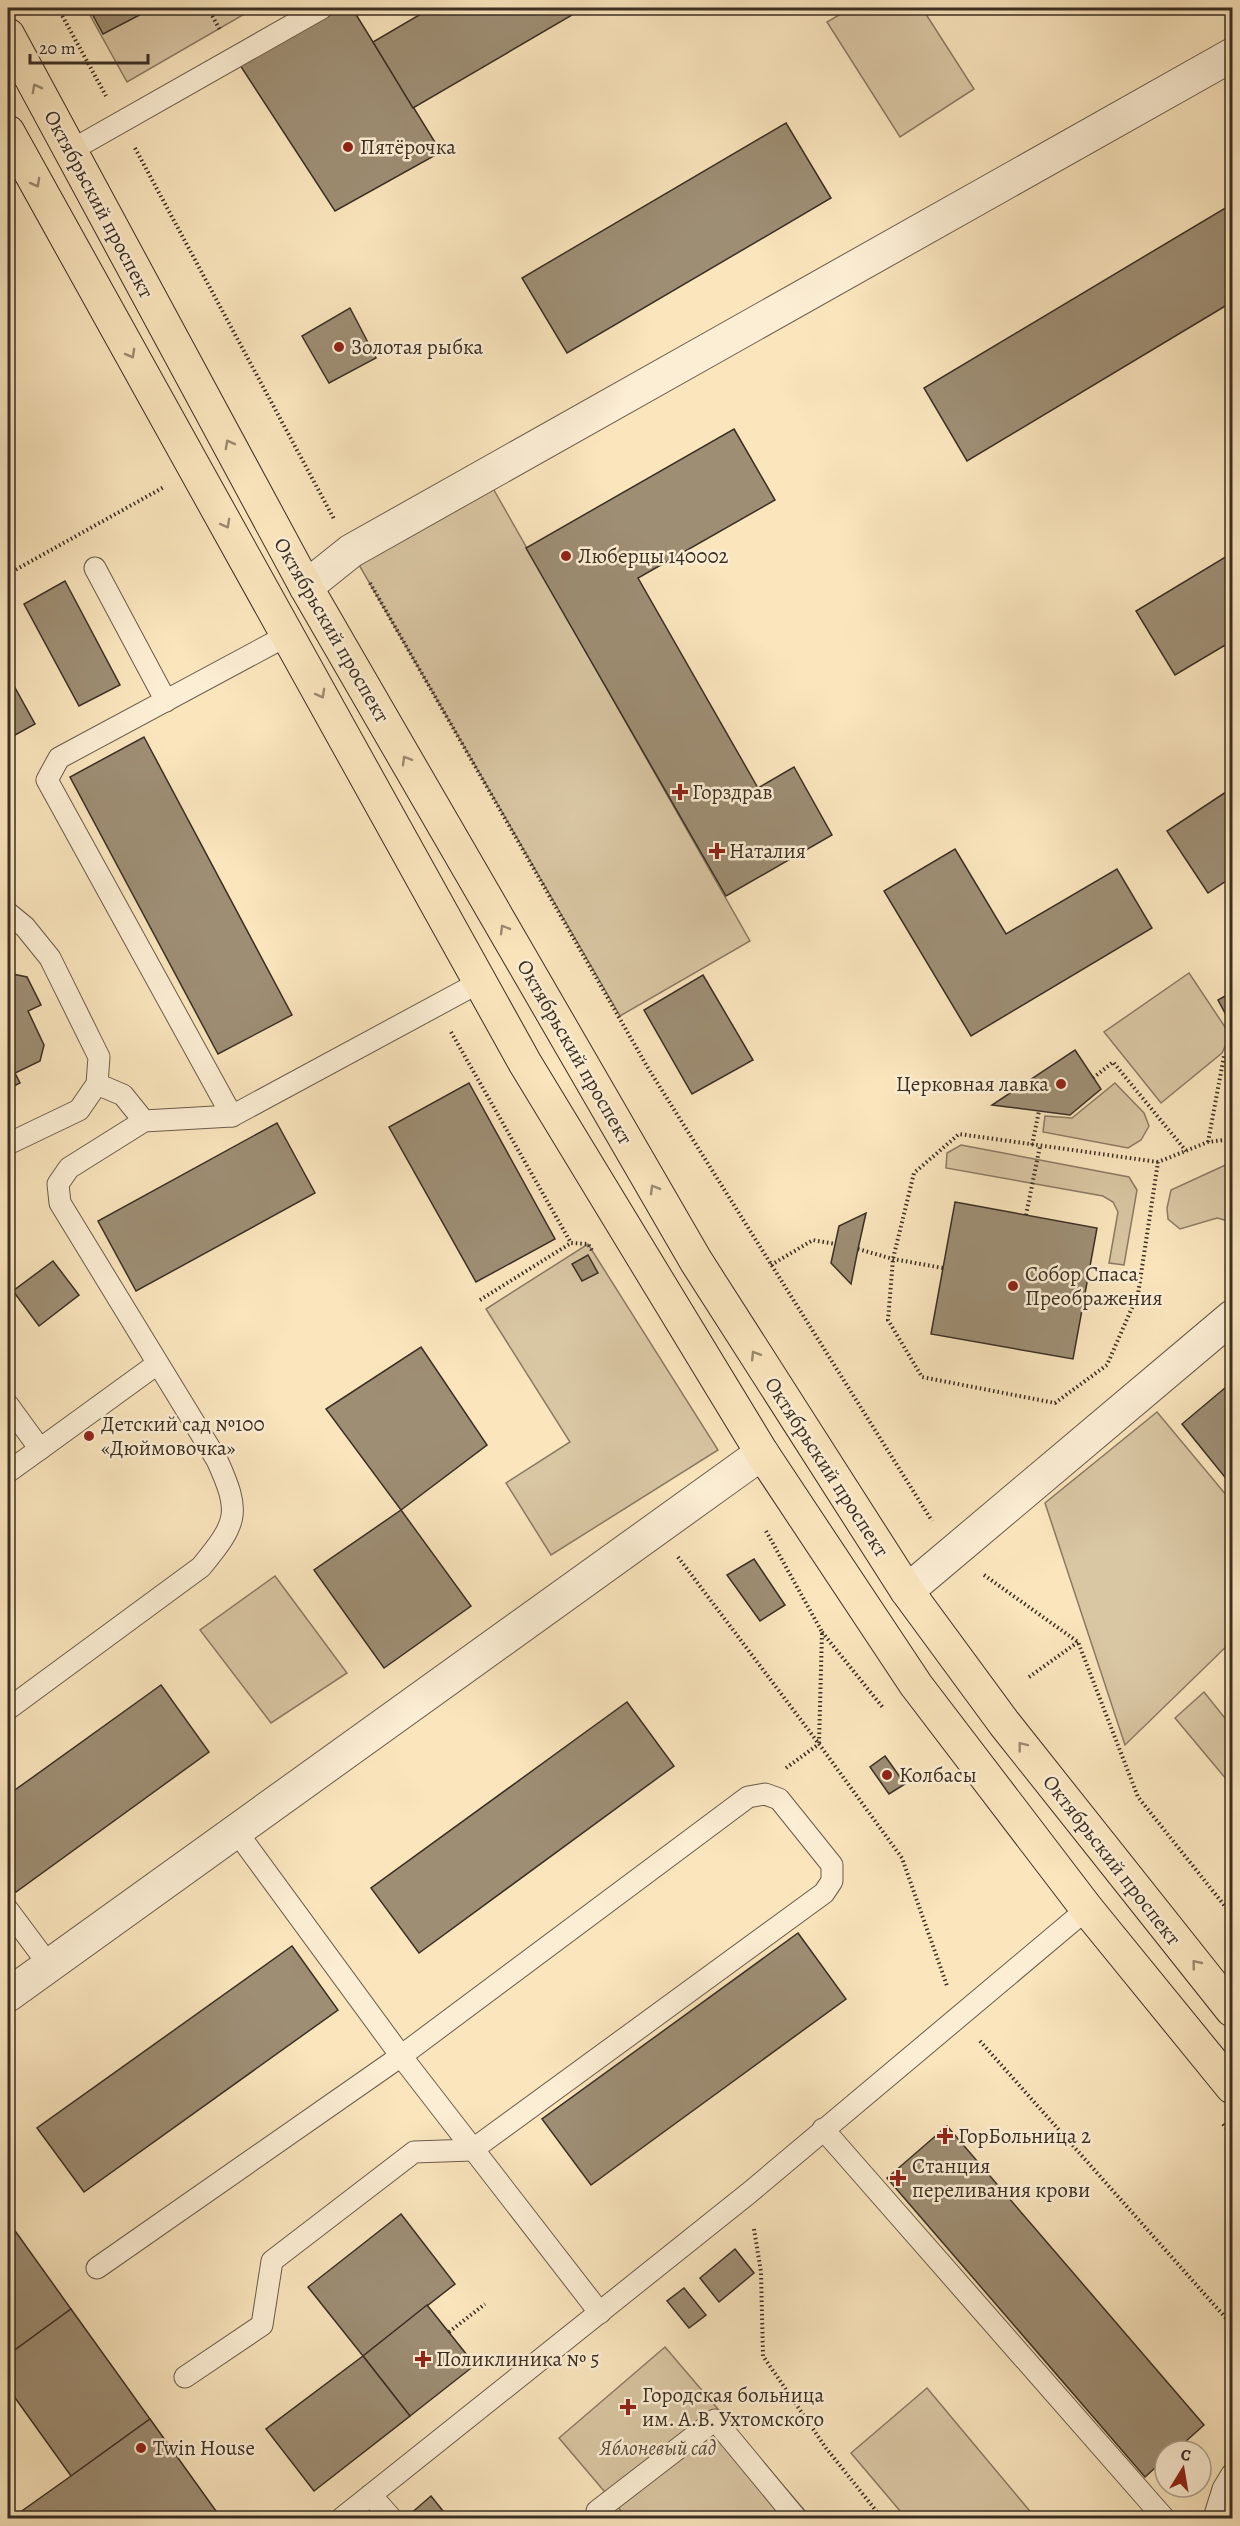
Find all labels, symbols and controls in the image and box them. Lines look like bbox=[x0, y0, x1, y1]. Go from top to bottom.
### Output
scale bar bbox=[30, 27, 148, 65]
text: 20 m bbox=[39, 36, 76, 60]
one-way arrow bbox=[32, 83, 43, 94]
street label: Октябрьский проспект bbox=[38, 105, 160, 303]
place label: Пятёрочка bbox=[360, 133, 456, 161]
marker: Пятёрочка bbox=[341, 140, 355, 154]
one-way arrow bbox=[29, 177, 40, 188]
place label: Золотая рыбка bbox=[351, 333, 483, 361]
marker: Золотая рыбка bbox=[332, 340, 346, 354]
one-way arrow bbox=[124, 348, 135, 358]
one-way arrow bbox=[225, 439, 236, 450]
one-way arrow bbox=[219, 518, 230, 528]
street label: Октябрьский проспект bbox=[268, 532, 396, 728]
place label: Люберцы 140002 bbox=[578, 542, 729, 570]
marker: Люберцы 140002 bbox=[559, 549, 573, 563]
one-way arrow bbox=[314, 688, 325, 699]
one-way arrow bbox=[402, 756, 414, 766]
place label: Горздрав bbox=[692, 778, 773, 806]
marker: Горздрав bbox=[673, 785, 687, 799]
place label: Наталия bbox=[729, 837, 806, 865]
marker: Наталия bbox=[710, 844, 724, 858]
one-way arrow bbox=[500, 925, 511, 935]
street label: Октябрьский проспект bbox=[511, 954, 639, 1150]
place label: Церковная лавка bbox=[896, 1070, 1049, 1098]
marker: Церковная лавка bbox=[1054, 1077, 1068, 1091]
one-way arrow bbox=[650, 1185, 661, 1195]
place label: Собор Спаса Преображения bbox=[1025, 1260, 1163, 1312]
marker: Собор Спаса Преображения bbox=[1006, 1279, 1020, 1293]
one-way arrow bbox=[751, 1351, 763, 1361]
street label: Октябрьский проспект bbox=[758, 1372, 896, 1562]
place label: Детский сад №100 «Дюймовочка» bbox=[101, 1410, 265, 1462]
marker: Детский сад №100 «Дюймовочка» bbox=[82, 1429, 96, 1443]
one-way arrow bbox=[1019, 1741, 1030, 1752]
place label: Колбасы bbox=[899, 1761, 977, 1789]
marker: Колбасы bbox=[880, 1768, 894, 1782]
street label: Октябрьский проспект bbox=[1037, 1769, 1187, 1951]
one-way arrow bbox=[1192, 1960, 1203, 1971]
place label: ГорБольница 2 bbox=[958, 2122, 1091, 2150]
marker: ГорБольница 2 bbox=[936, 2127, 954, 2145]
place label: Станция переливания крови bbox=[912, 2152, 1090, 2204]
marker: Станция переливания крови bbox=[889, 2169, 907, 2187]
place label: Поликлиника № 5 bbox=[436, 2345, 600, 2373]
marker: Поликлиника № 5 bbox=[414, 2350, 432, 2368]
place label: Городская больница им. А.В. Ухтомского bbox=[642, 2381, 825, 2433]
marker: Городская больница им. А.В. Ухтомского bbox=[619, 2398, 637, 2416]
place label: Twin House bbox=[153, 2434, 255, 2462]
park label: Яблоневый сад bbox=[599, 2434, 716, 2462]
north arrow bbox=[1153, 2439, 1213, 2499]
marker: Twin House bbox=[134, 2441, 148, 2455]
text: С bbox=[1179, 2444, 1193, 2467]

